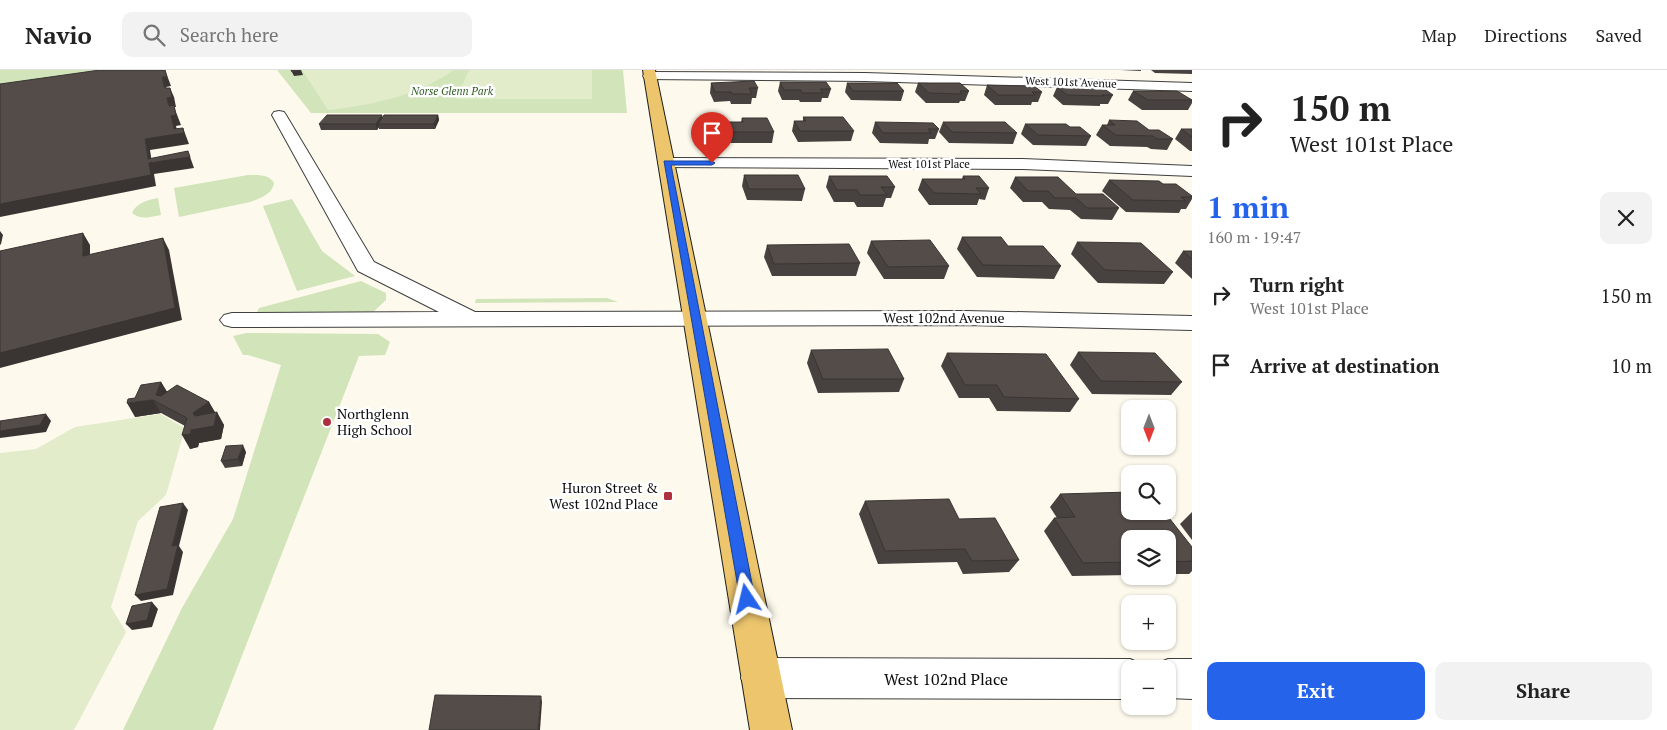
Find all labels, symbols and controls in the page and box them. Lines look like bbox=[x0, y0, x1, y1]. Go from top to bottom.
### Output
search box bbox=[122, 12, 472, 57]
text: Navio bbox=[25, 19, 92, 51]
icon: search bbox=[140, 21, 168, 49]
text: Search here bbox=[180, 22, 279, 47]
text: Map bbox=[1421, 23, 1456, 47]
text: Directions bbox=[1484, 23, 1567, 47]
text: Saved bbox=[1595, 23, 1642, 47]
street label: West 101st Avenue bbox=[1025, 73, 1117, 91]
park label: Norse Glenn Park bbox=[410, 84, 494, 98]
text: 150 m bbox=[1290, 85, 1391, 131]
icon: right bbox=[1207, 90, 1272, 155]
pin bbox=[691, 112, 733, 163]
icon: arrive bbox=[698, 119, 726, 147]
text: West 101st Place bbox=[1290, 129, 1453, 158]
street label: West 101st Place bbox=[888, 157, 970, 171]
text: 1 min bbox=[1207, 187, 1289, 227]
button: close bbox=[1600, 192, 1652, 244]
text: 160 m · 19:47 bbox=[1207, 226, 1301, 248]
text: Turn right bbox=[1250, 272, 1344, 297]
icon: right bbox=[1207, 281, 1235, 309]
text: 150 m bbox=[1601, 283, 1652, 308]
text: West 101st Place bbox=[1250, 297, 1369, 319]
street label: West 102nd Avenue bbox=[883, 308, 1005, 327]
icon: arrive bbox=[1207, 351, 1235, 379]
text: Arrive at destination bbox=[1250, 353, 1439, 378]
text: 10 m bbox=[1611, 353, 1652, 378]
north arrow bbox=[1121, 400, 1176, 455]
map controls bbox=[1121, 400, 1176, 715]
place label: Northglenn High School bbox=[337, 404, 412, 439]
marker: Northglenn High School bbox=[321, 416, 333, 428]
button: search bbox=[1121, 465, 1176, 520]
place label: Huron Street & West 102nd Place bbox=[549, 478, 658, 513]
marker: Huron Street & West 102nd Place bbox=[662, 490, 674, 502]
button: layers bbox=[1121, 530, 1176, 585]
position arrow bbox=[720, 572, 772, 624]
button: + bbox=[1121, 595, 1176, 650]
button: − bbox=[1121, 660, 1176, 715]
button: Exit bbox=[1207, 662, 1425, 720]
button: Share bbox=[1435, 662, 1652, 720]
street label: West 102nd Place bbox=[884, 668, 1008, 690]

